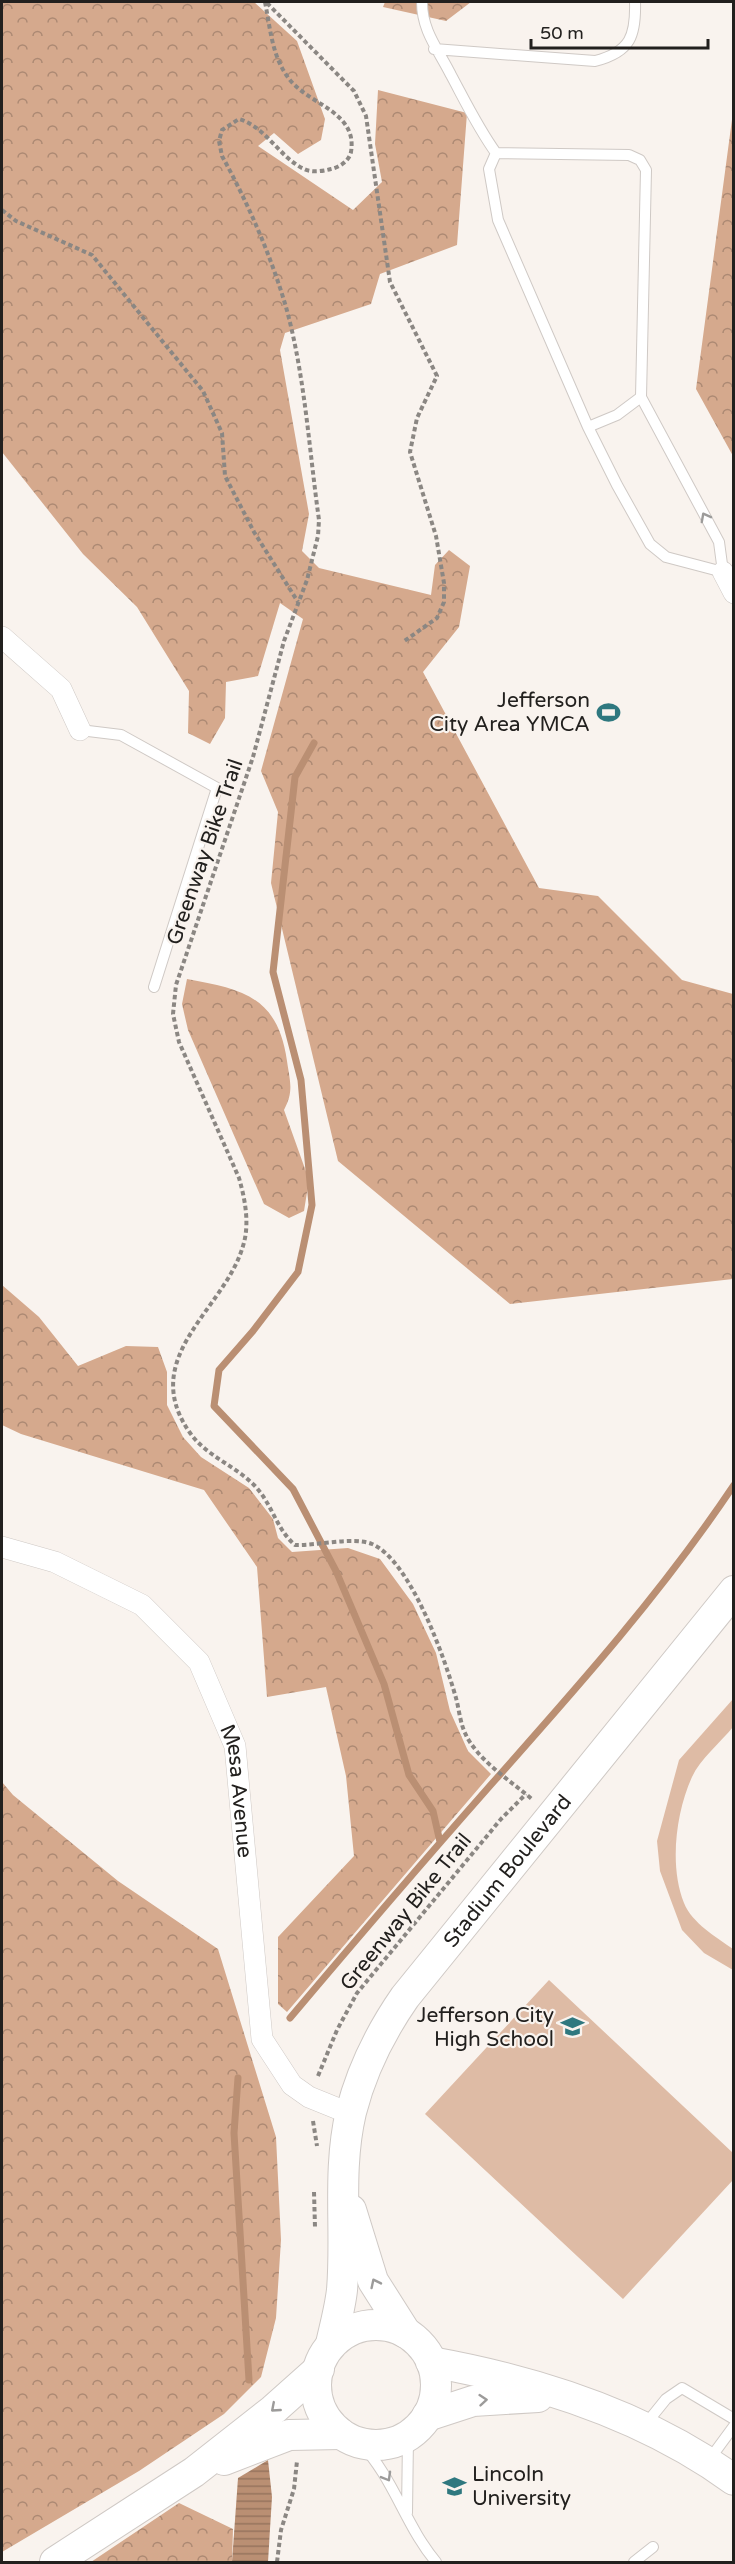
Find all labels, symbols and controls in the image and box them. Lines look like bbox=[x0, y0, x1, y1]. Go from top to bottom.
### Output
scale bar bbox=[531, 12, 708, 50]
text: 50 m bbox=[540, 22, 584, 44]
one-way arrow bbox=[701, 513, 712, 523]
place label: Jefferson City Area YMCA bbox=[429, 688, 590, 737]
sports icon: Jefferson City Area YMCA bbox=[595, 699, 621, 725]
street label: Greenway Bike Trail bbox=[161, 756, 249, 948]
street label: Mesa Avenue bbox=[215, 1721, 258, 1859]
street label: Stadium Boulevard bbox=[438, 1789, 577, 1952]
street label: Greenway Bike Trail bbox=[335, 1828, 477, 1996]
place label: Jefferson City High School bbox=[417, 2003, 554, 2052]
school or university icon: Jefferson City High School bbox=[559, 2014, 585, 2040]
one-way arrow bbox=[371, 2278, 383, 2289]
one-way arrow bbox=[478, 2394, 487, 2407]
one-way arrow bbox=[271, 2401, 282, 2412]
place label: Lincoln University bbox=[472, 2462, 571, 2511]
one-way arrow bbox=[380, 2471, 391, 2482]
school or university icon: Lincoln University bbox=[441, 2473, 467, 2499]

